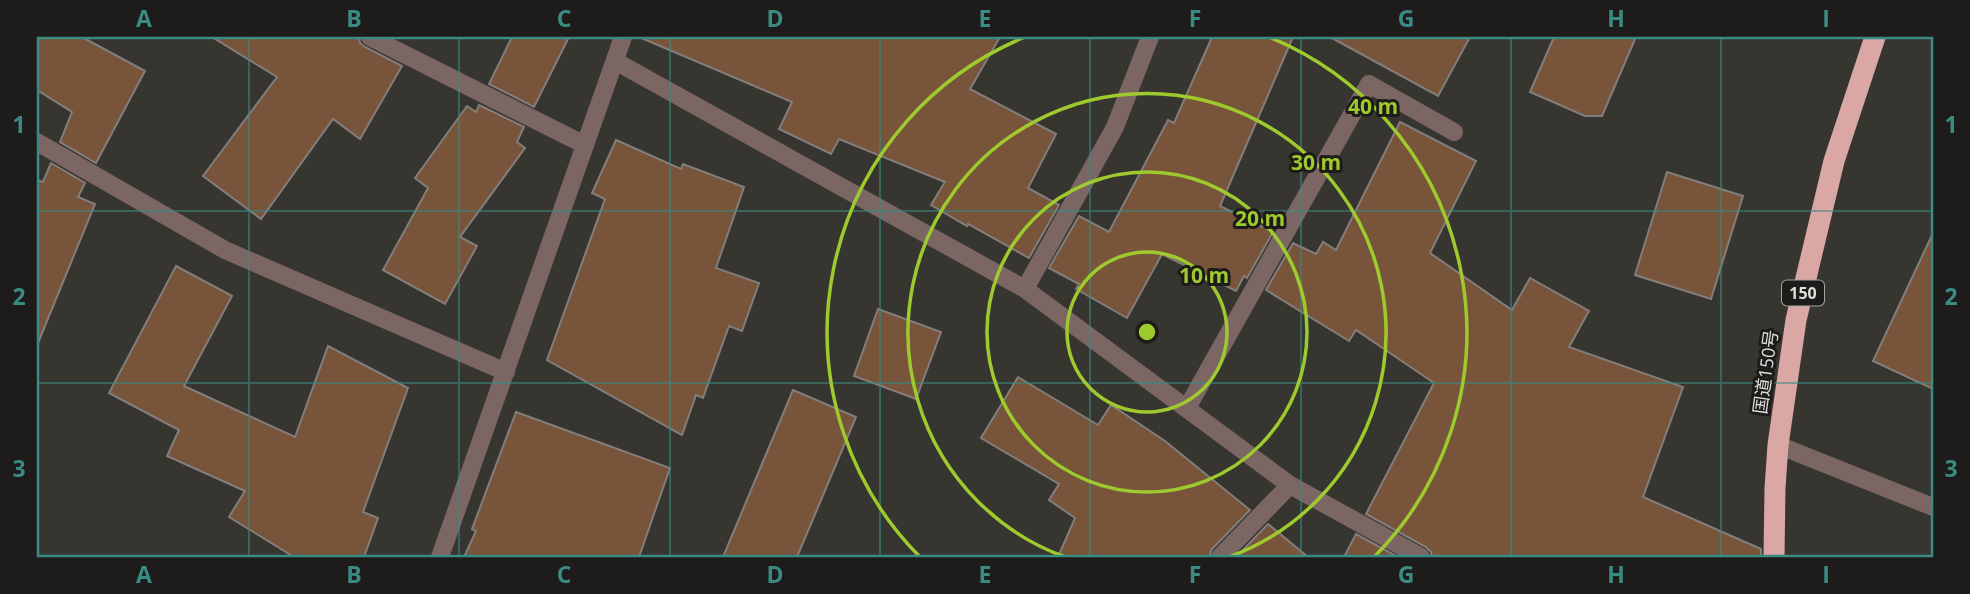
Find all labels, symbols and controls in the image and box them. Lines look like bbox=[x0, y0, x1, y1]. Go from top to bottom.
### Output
text: A bbox=[136, 2, 152, 34]
text: B bbox=[346, 2, 362, 34]
text: C bbox=[557, 2, 571, 34]
text: D bbox=[766, 2, 784, 34]
text: E bbox=[979, 2, 991, 34]
text: F bbox=[1189, 2, 1201, 34]
text: G bbox=[1398, 2, 1414, 34]
text: H bbox=[1607, 2, 1625, 34]
text: I bbox=[1822, 2, 1830, 34]
text: 40 m bbox=[1348, 92, 1398, 120]
text: 1 bbox=[12, 108, 26, 140]
text: 1 bbox=[1944, 108, 1958, 140]
text: 30 m bbox=[1291, 148, 1341, 176]
text: 20 m bbox=[1235, 204, 1285, 232]
text: 10 m bbox=[1179, 261, 1229, 289]
text: 2 bbox=[12, 280, 26, 312]
road number: 150 bbox=[1782, 280, 1824, 306]
text: 2 bbox=[1944, 280, 1958, 312]
centre of rings bbox=[1135, 320, 1159, 344]
street label: 国道150号 bbox=[1747, 328, 1783, 416]
text: 3 bbox=[12, 452, 26, 484]
text: 3 bbox=[1944, 452, 1958, 484]
text: A bbox=[136, 558, 152, 590]
text: B bbox=[346, 558, 362, 590]
text: C bbox=[557, 558, 571, 590]
text: D bbox=[766, 558, 784, 590]
text: E bbox=[979, 558, 991, 590]
text: F bbox=[1189, 558, 1201, 590]
text: G bbox=[1398, 558, 1414, 590]
text: H bbox=[1607, 558, 1625, 590]
text: I bbox=[1822, 558, 1830, 590]

